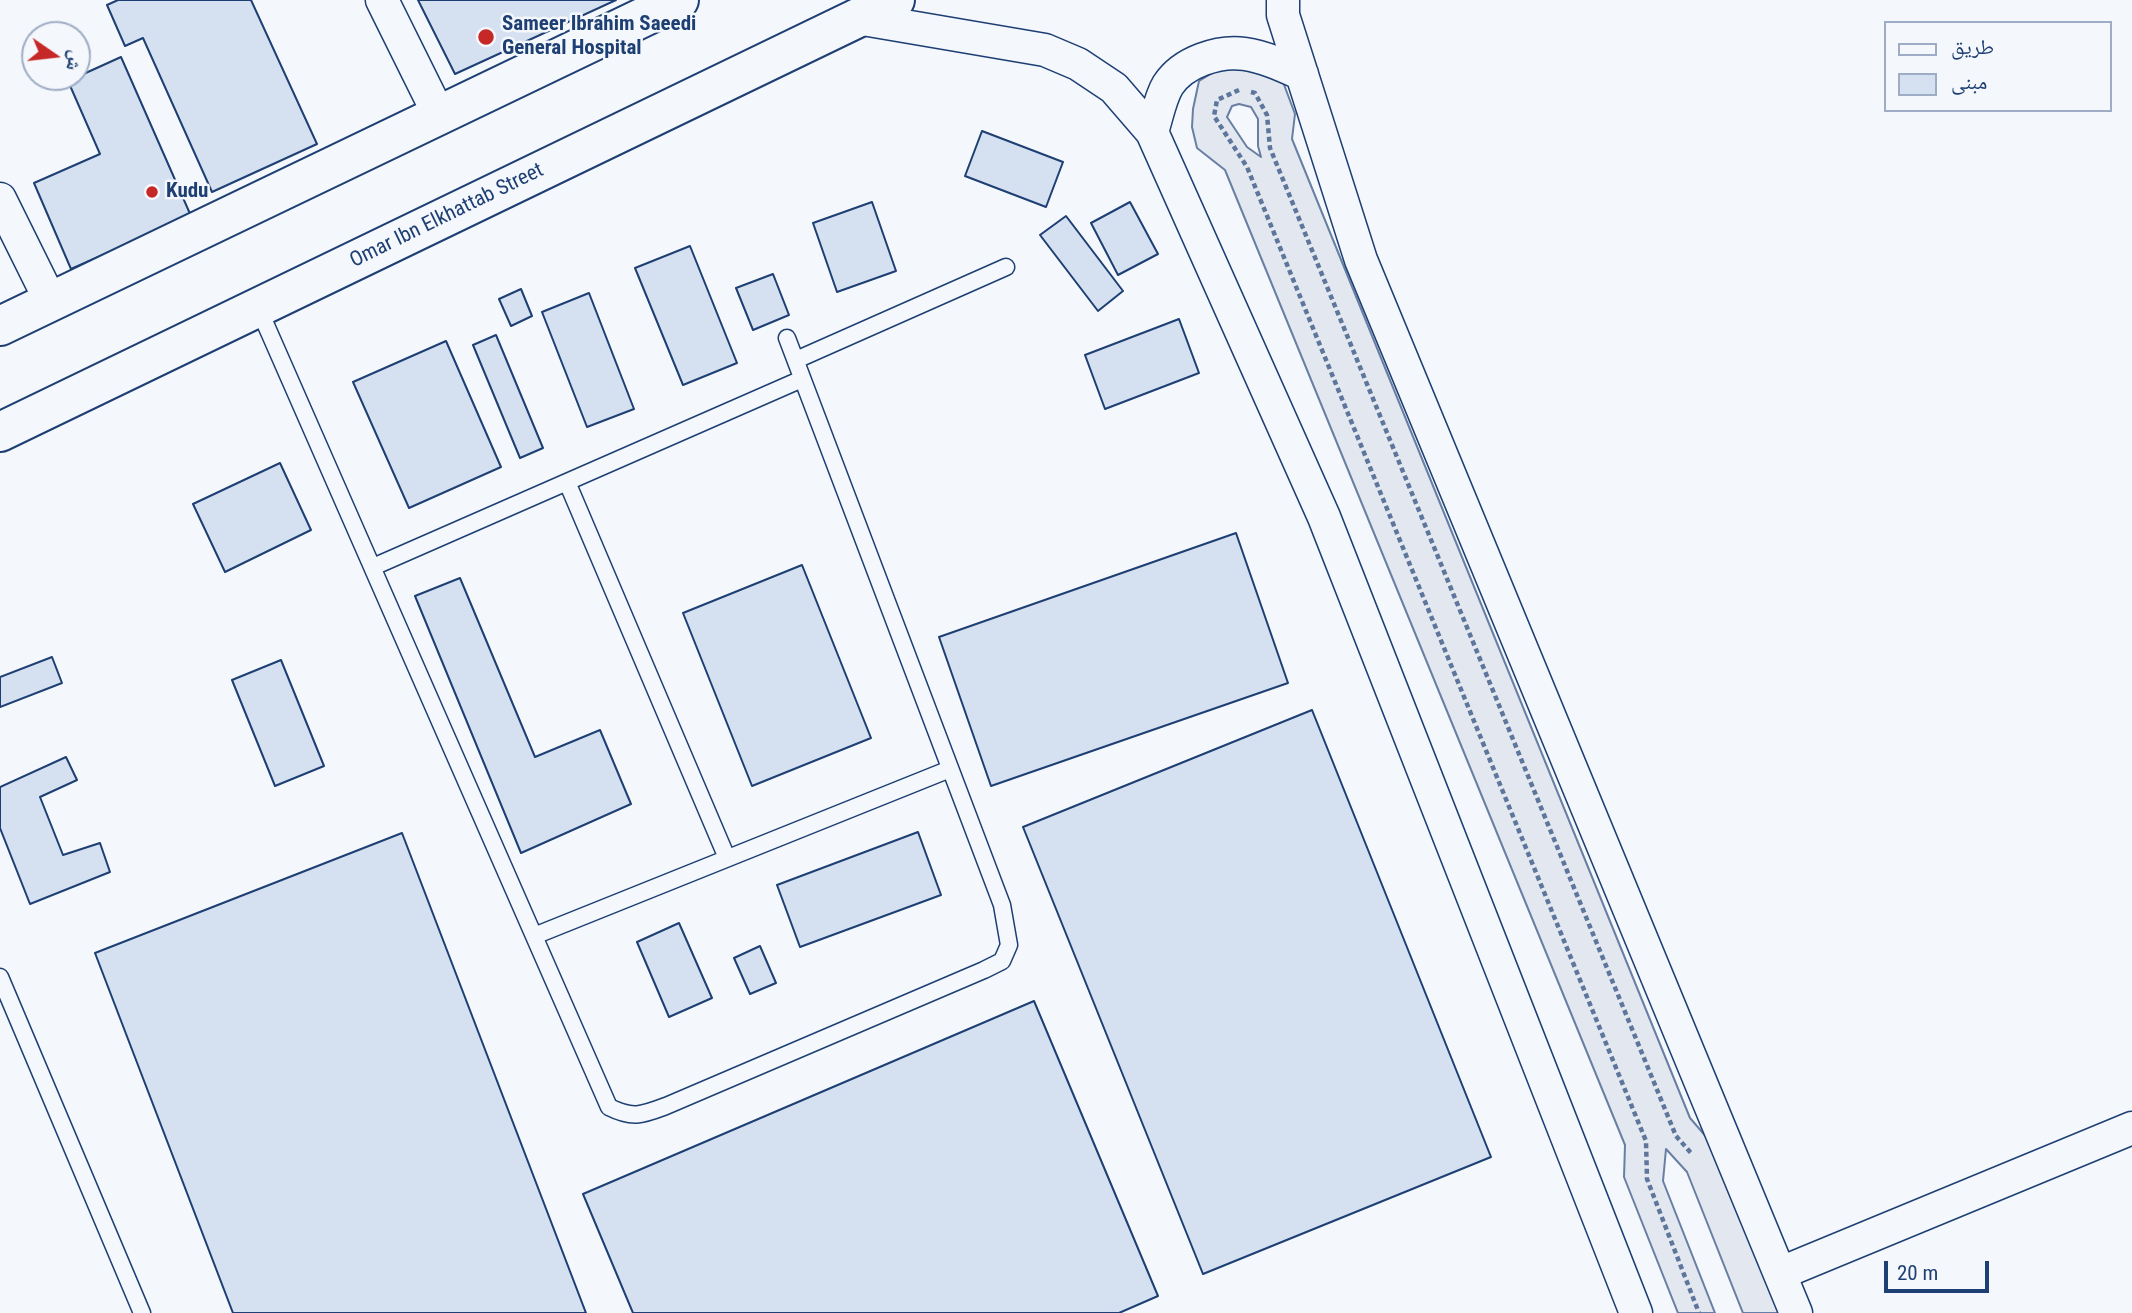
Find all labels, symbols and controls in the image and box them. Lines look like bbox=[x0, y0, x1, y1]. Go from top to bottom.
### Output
place label: Sameer Ibrahim Saeedi General Hospital bbox=[502, 12, 696, 62]
north arrow bbox=[21, 21, 91, 91]
legend bbox=[1884, 21, 2111, 112]
marker: Sameer Ibrahim Saeedi General Hospital bbox=[476, 27, 496, 47]
text: طريق bbox=[1951, 35, 1994, 59]
text: ش bbox=[61, 48, 89, 73]
text: مبنى bbox=[1951, 70, 1987, 94]
street label: Omar Ibn Elkhattab Street bbox=[346, 158, 548, 274]
place label: Kudu bbox=[166, 179, 208, 205]
marker: Kudu bbox=[144, 184, 160, 200]
scale bar bbox=[1887, 1246, 1992, 1290]
text: 20 m bbox=[1897, 1261, 1938, 1285]

